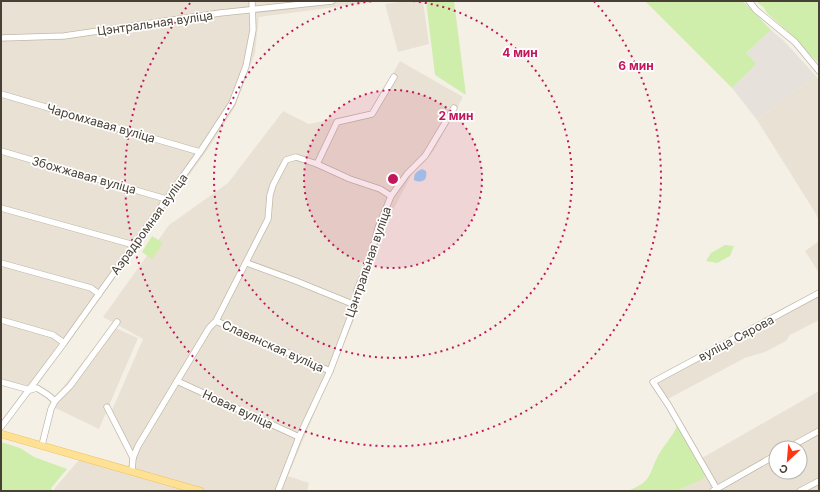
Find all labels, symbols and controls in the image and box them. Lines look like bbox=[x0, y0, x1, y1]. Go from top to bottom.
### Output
street label: Цэнтральная вуліца bbox=[96, 7, 214, 39]
text: 4 мин bbox=[502, 45, 538, 60]
text: 6 мин bbox=[618, 58, 654, 73]
street label: Чаромхавая вуліца bbox=[45, 100, 157, 146]
text: 2 мин bbox=[438, 108, 474, 123]
street label: Збожжавая вуліца bbox=[30, 153, 138, 197]
street label: Аэрадромная вуліца bbox=[107, 171, 191, 277]
centre of rings bbox=[386, 172, 400, 186]
street label: Цэнтральная вуліца bbox=[342, 204, 394, 320]
street label: вуліца Сярова bbox=[696, 312, 776, 364]
street label: Славянская вуліца bbox=[220, 317, 326, 375]
street label: Новая вуліца bbox=[200, 386, 276, 432]
north arrow bbox=[768, 440, 808, 480]
text: С bbox=[777, 461, 790, 477]

